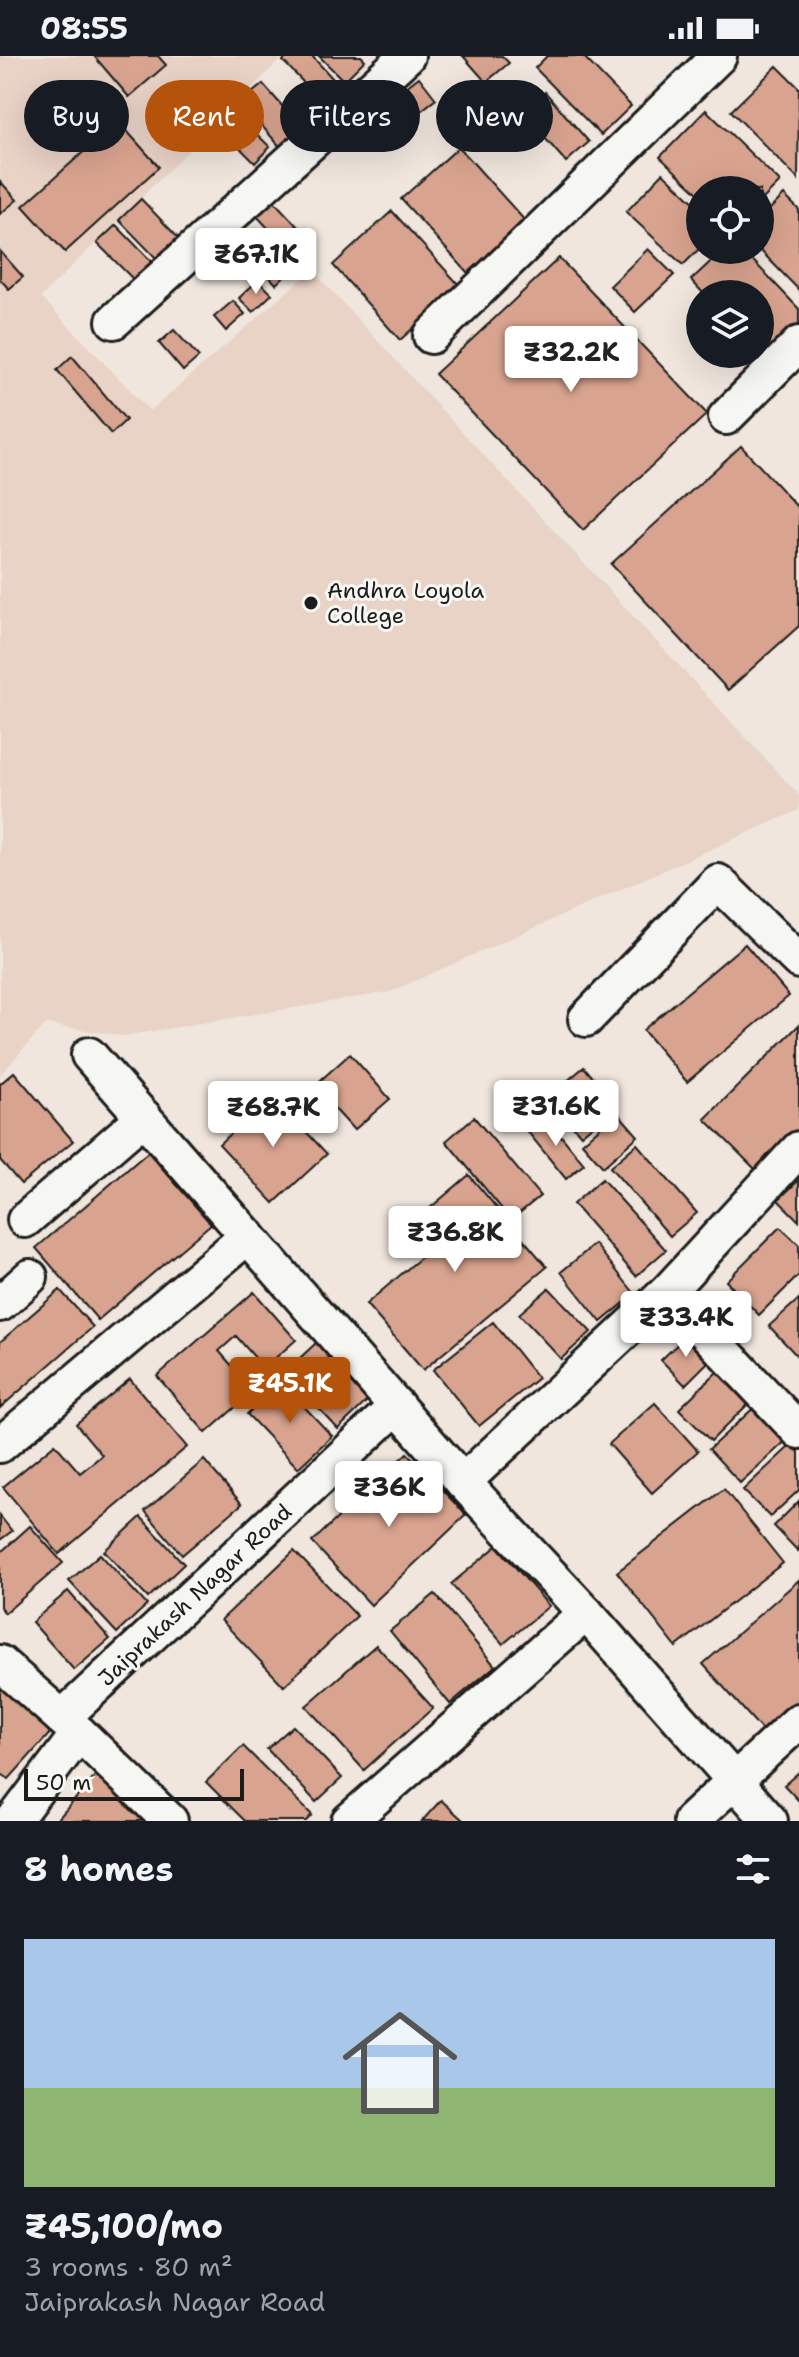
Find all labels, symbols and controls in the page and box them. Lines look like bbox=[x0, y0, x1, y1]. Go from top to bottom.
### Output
text: 08:55 bbox=[40, 8, 128, 49]
chip: Buy bbox=[24, 80, 129, 152]
chip: Rent bbox=[145, 80, 264, 152]
chip: Filters bbox=[280, 80, 420, 152]
chip: New bbox=[436, 80, 553, 152]
map controls bbox=[686, 176, 774, 368]
button: locate bbox=[686, 176, 774, 264]
pin: ₹67.1K bbox=[191, 228, 321, 296]
text: ₹67.1K bbox=[213, 236, 299, 271]
button: layers bbox=[686, 280, 774, 368]
pin: ₹32.2K bbox=[506, 326, 636, 394]
text: ₹32.2K bbox=[523, 334, 619, 369]
place label: Andhra Loyola College bbox=[327, 576, 485, 630]
marker: Andhra Loyola College bbox=[302, 594, 320, 612]
pin: ₹31.6K bbox=[491, 1080, 621, 1148]
pin: ₹68.7K bbox=[208, 1081, 338, 1149]
text: ₹31.6K bbox=[512, 1088, 600, 1123]
text: ₹68.7K bbox=[226, 1089, 320, 1124]
pin: ₹36.8K bbox=[390, 1206, 520, 1274]
text: ₹36.8K bbox=[407, 1214, 503, 1249]
pin: ₹33.4K bbox=[621, 1291, 751, 1359]
text: ₹33.4K bbox=[638, 1299, 734, 1334]
pin: ₹45.1K bbox=[225, 1357, 355, 1425]
text: ₹45.1K bbox=[247, 1365, 333, 1400]
pin: ₹36K bbox=[342, 1461, 436, 1529]
text: ₹36K bbox=[353, 1469, 425, 1504]
street label: Jaiprakash Nagar Road bbox=[92, 1497, 298, 1693]
scale bar bbox=[24, 1765, 244, 1801]
text: 50 m bbox=[36, 1768, 91, 1797]
text: 8 homes bbox=[24, 1846, 173, 1892]
icon: filters bbox=[731, 1847, 775, 1891]
icon: home bbox=[328, 1991, 472, 2135]
text: ₹45,100/mo bbox=[24, 2203, 223, 2249]
text: 3 rooms · 80 m² bbox=[24, 2249, 233, 2284]
text: Jaiprakash Nagar Road bbox=[24, 2284, 325, 2319]

